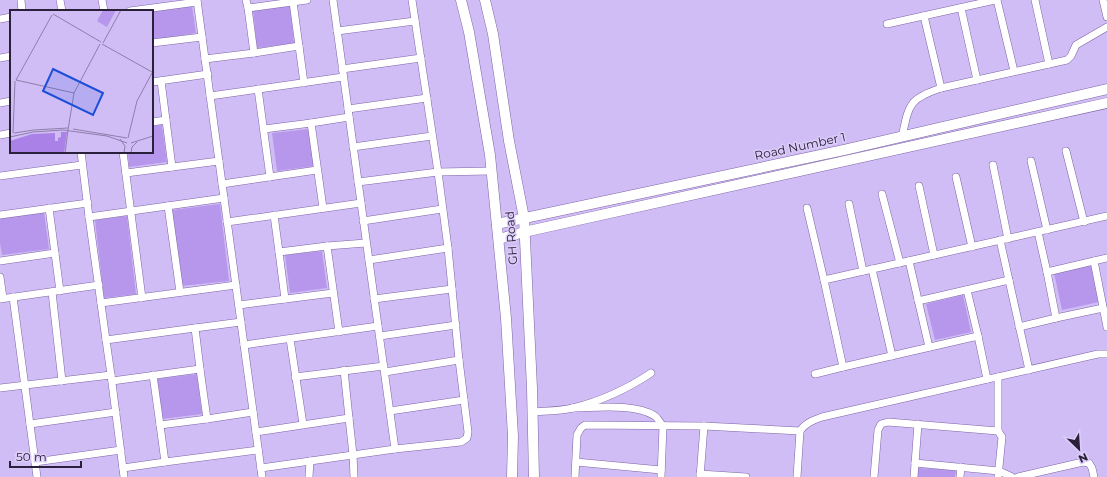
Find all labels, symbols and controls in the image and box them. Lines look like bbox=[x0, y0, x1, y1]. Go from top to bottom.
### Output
inset map bbox=[10, 10, 153, 153]
street label: Road Number 1 bbox=[753, 129, 847, 163]
street label: GH Road bbox=[502, 211, 520, 265]
north arrow bbox=[1059, 429, 1099, 469]
scale bar bbox=[10, 443, 81, 469]
text: 50 m bbox=[16, 449, 47, 464]
text: N bbox=[1076, 450, 1090, 466]

